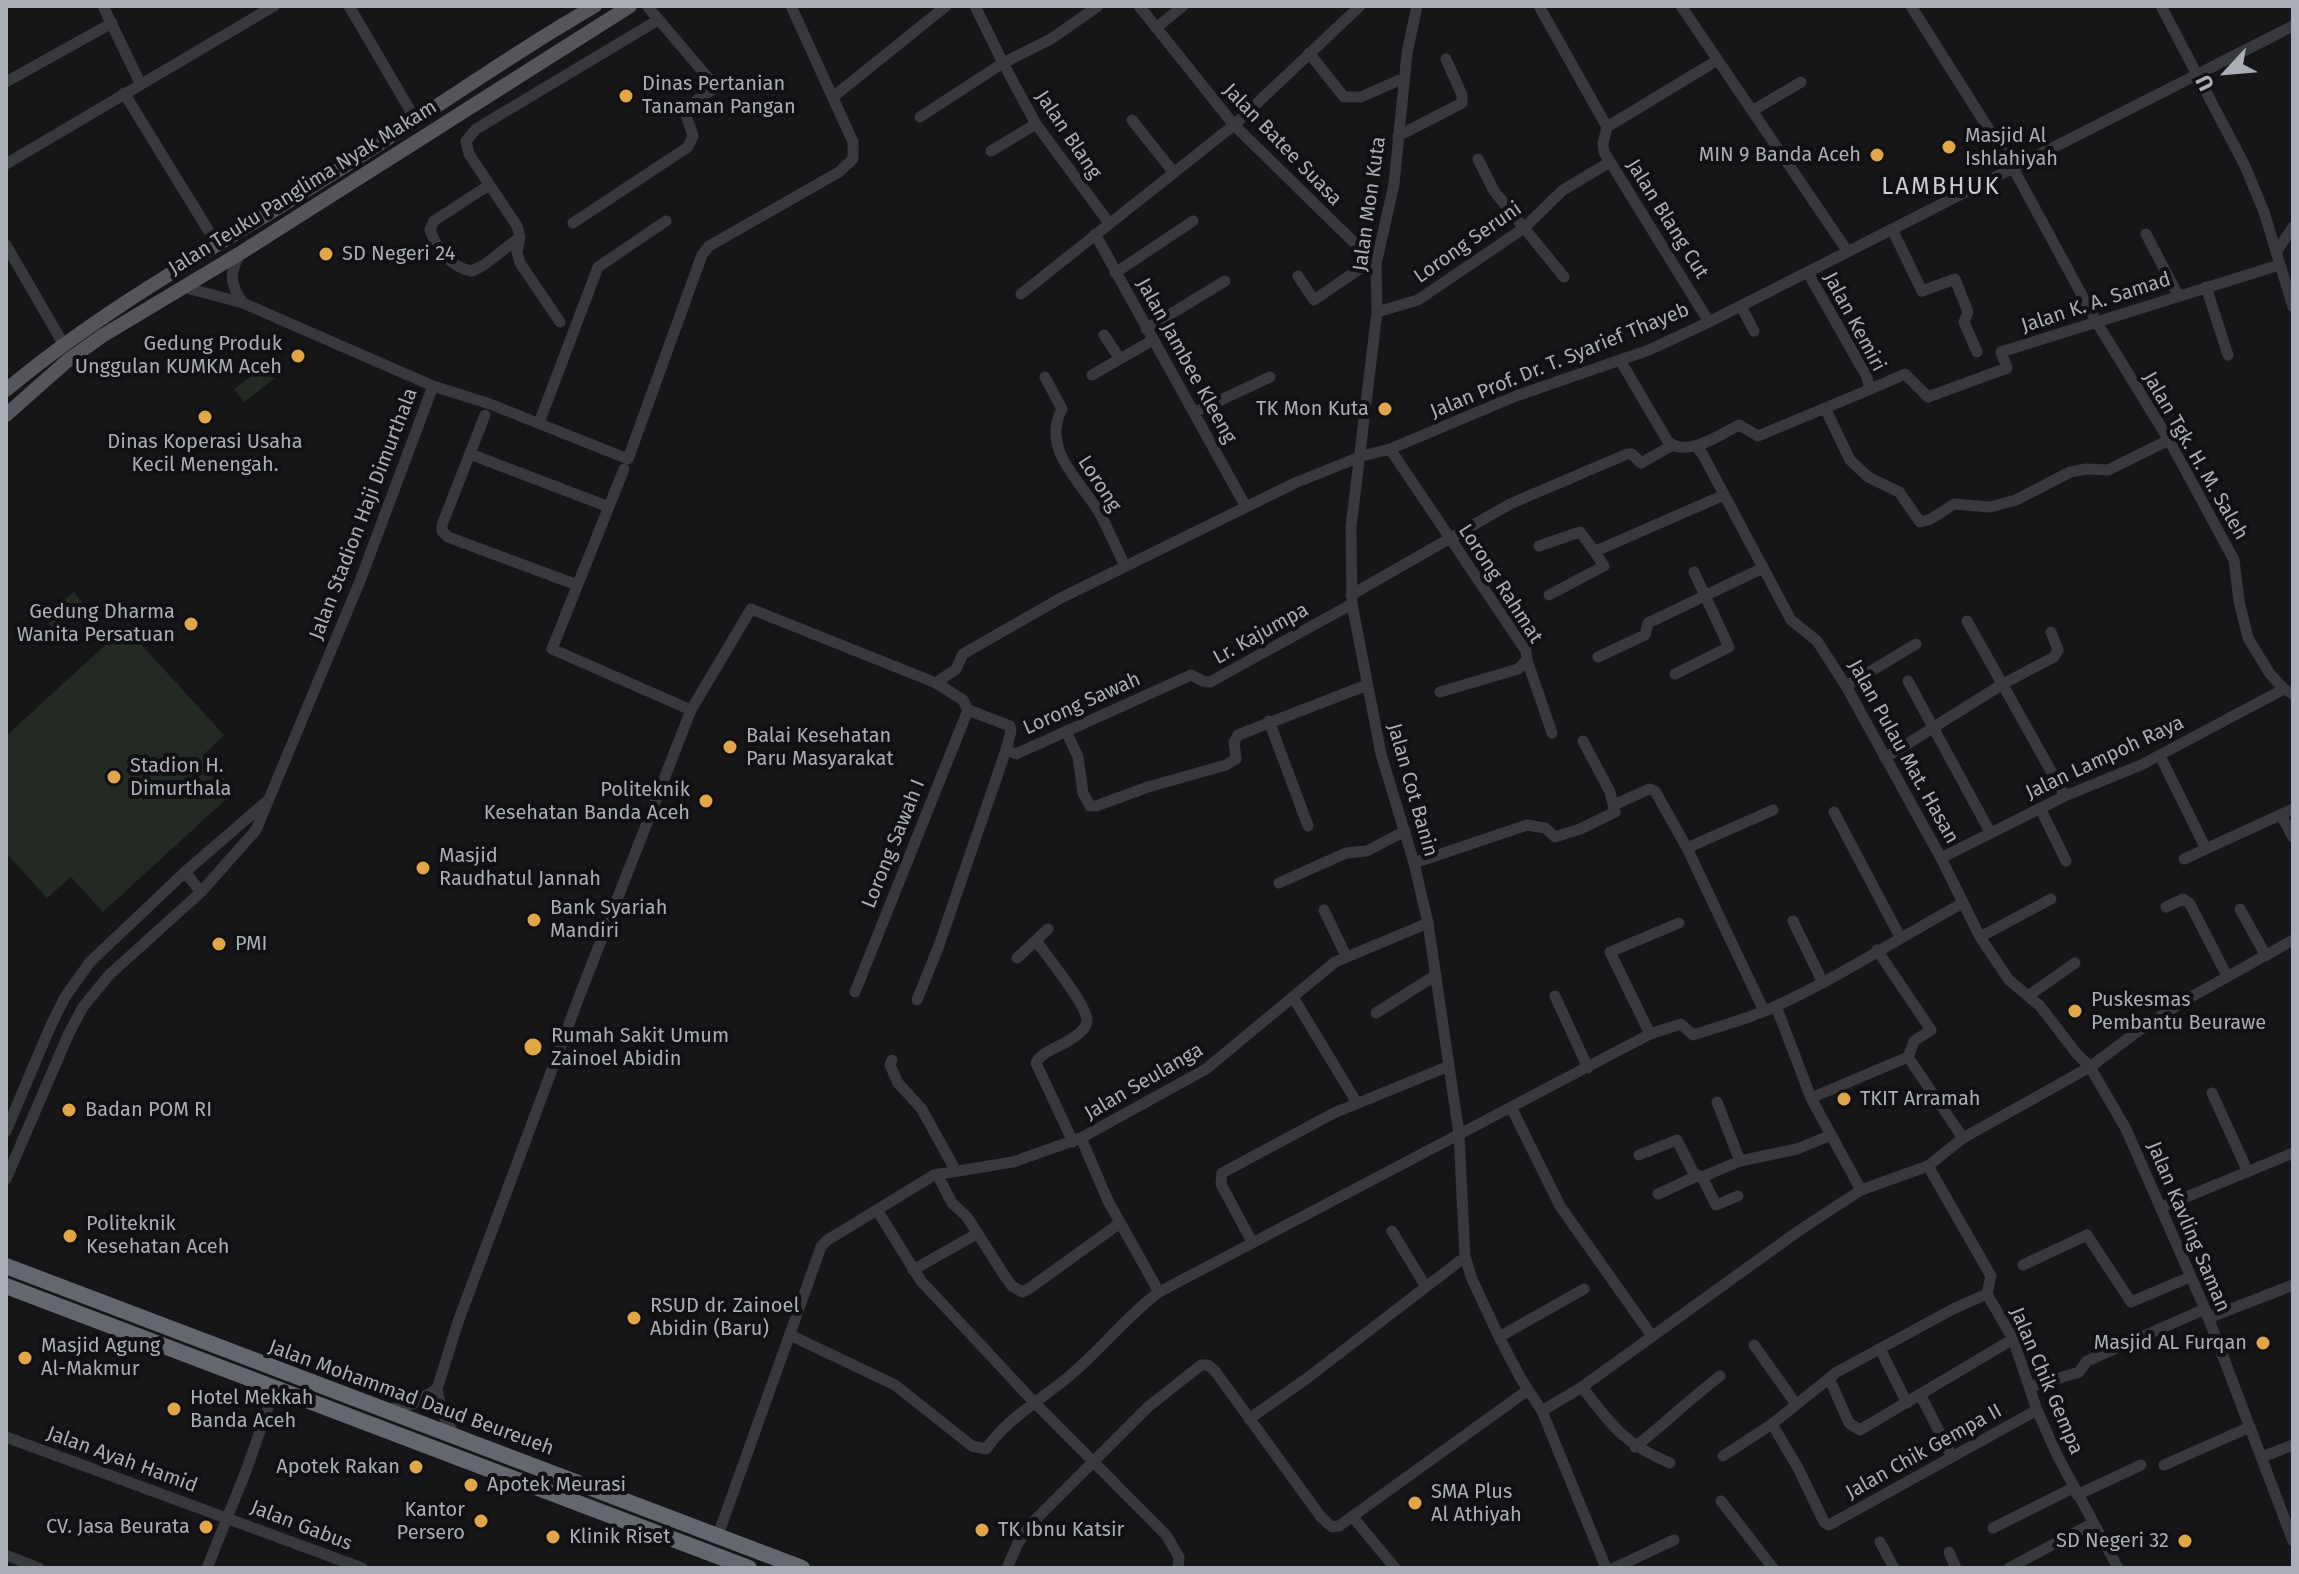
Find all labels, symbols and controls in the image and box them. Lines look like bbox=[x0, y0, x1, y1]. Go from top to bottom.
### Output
north arrow bbox=[2187, 32, 2267, 112]
text: U bbox=[2190, 70, 2220, 95]
place label: Dinas Pertanian Tanaman Pangan bbox=[642, 72, 796, 119]
street label: Jalan Batee Suasa bbox=[1218, 79, 1346, 211]
street label: Jalan Blang bbox=[1030, 86, 1106, 184]
marker: Dinas Pertanian Tanaman Pangan bbox=[617, 87, 635, 105]
street label: Jalan Teuku Panglima Nyak Makam bbox=[165, 95, 441, 281]
place label: Masjid Al Ishlahiyah bbox=[1965, 124, 2058, 171]
street label: Jalan Mon Kuta bbox=[1349, 135, 1391, 273]
marker: Masjid Al Ishlahiyah bbox=[1940, 138, 1958, 156]
place label: MIN 9 Banda Aceh bbox=[1699, 143, 1861, 167]
marker: MIN 9 Banda Aceh bbox=[1868, 146, 1886, 164]
street label: Jalan Blang Cut bbox=[1621, 155, 1713, 283]
district label: LAMBHUK bbox=[1881, 173, 2001, 201]
street label: Lorong Seruni bbox=[1410, 197, 1526, 289]
place label: SD Negeri 24 bbox=[342, 242, 455, 266]
marker: SD Negeri 24 bbox=[317, 245, 335, 263]
street label: Jalan Kemiri bbox=[1818, 268, 1890, 376]
street label: Jalan K. A. Samad bbox=[2018, 268, 2174, 338]
street label: Jalan Jambee Kleeng bbox=[1131, 274, 1241, 448]
street label: Jalan Prof. Dr. T. Syarief Thayeb bbox=[1427, 298, 1693, 424]
place label: Gedung Produk Unggulan KUMKM Aceh bbox=[75, 332, 282, 379]
marker: Gedung Produk Unggulan KUMKM Aceh bbox=[289, 347, 307, 365]
street label: Jalan Tgk. H. M. Saleh bbox=[2137, 368, 2253, 544]
street label: Jalan Stadion Haji Dimurthala bbox=[305, 385, 423, 643]
place label: TK Mon Kuta bbox=[1256, 397, 1369, 421]
marker: TK Mon Kuta bbox=[1376, 400, 1394, 418]
marker: Dinas Koperasi Usaha Kecil Menengah. bbox=[196, 408, 214, 426]
place label: Dinas Koperasi Usaha Kecil Menengah. bbox=[107, 430, 303, 477]
street label: Lorong bbox=[1072, 451, 1126, 517]
street label: Lorong Rahmat bbox=[1453, 520, 1547, 648]
street label: Lr. Kajumpa bbox=[1209, 598, 1313, 670]
place label: Gedung Dharma Wanita Persatuan bbox=[17, 600, 175, 647]
marker: Gedung Dharma Wanita Persatuan bbox=[182, 615, 200, 633]
street label: Jalan Pulau Mat. Hasan bbox=[1842, 656, 1964, 848]
street label: Lorong Sawah bbox=[1020, 667, 1144, 741]
street label: Jalan Lampoh Raya bbox=[2022, 711, 2188, 805]
street label: Jalan Cot Banin bbox=[1382, 721, 1442, 859]
place label: Balai Kesehatan Paru Masyarakat bbox=[746, 724, 894, 771]
marker: Balai Kesehatan Paru Masyarakat bbox=[721, 738, 739, 756]
place label: Stadion H. Dimurthala bbox=[130, 754, 231, 801]
marker: Stadion H. Dimurthala bbox=[105, 768, 123, 786]
street label: Lorong Sawah I bbox=[857, 776, 931, 912]
place label: Politeknik Kesehatan Banda Aceh bbox=[484, 778, 690, 825]
marker: Politeknik Kesehatan Banda Aceh bbox=[697, 792, 715, 810]
place label: Masjid Raudhatul Jannah bbox=[439, 844, 601, 891]
marker: Masjid Raudhatul Jannah bbox=[414, 859, 432, 877]
place label: Bank Syariah Mandiri bbox=[550, 896, 667, 943]
marker: Bank Syariah Mandiri bbox=[525, 911, 543, 929]
place label: PMI bbox=[235, 932, 267, 956]
marker: PMI bbox=[210, 935, 228, 953]
place label: Puskesmas Pembantu Beurawe bbox=[2091, 988, 2266, 1035]
marker: Puskesmas Pembantu Beurawe bbox=[2066, 1002, 2084, 1020]
place label: Rumah Sakit Umum Zainoel Abidin bbox=[551, 1024, 729, 1071]
marker: Rumah Sakit Umum Zainoel Abidin bbox=[522, 1036, 544, 1058]
street label: Jalan Seulanga bbox=[1080, 1038, 1208, 1126]
place label: TKIT Arramah bbox=[1860, 1087, 1980, 1111]
marker: TKIT Arramah bbox=[1835, 1090, 1853, 1108]
place label: Badan POM RI bbox=[85, 1098, 212, 1122]
marker: Badan POM RI bbox=[60, 1101, 78, 1119]
street label: Jalan Kavling Saman bbox=[2141, 1138, 2235, 1316]
place label: Politeknik Kesehatan Aceh bbox=[86, 1212, 229, 1259]
marker: Politeknik Kesehatan Aceh bbox=[61, 1227, 79, 1245]
place label: RSUD dr. Zainoel Abidin (Baru) bbox=[650, 1294, 799, 1341]
street label: Jalan Chik Gempa bbox=[2004, 1304, 2088, 1458]
marker: RSUD dr. Zainoel Abidin (Baru) bbox=[625, 1309, 643, 1327]
place label: Masjid AL Furqan bbox=[2094, 1331, 2247, 1355]
place label: Masjid Agung Al-Makmur bbox=[41, 1334, 160, 1381]
marker: Masjid AL Furqan bbox=[2254, 1334, 2272, 1352]
street label: Jalan Mohammad Daud Beureueh bbox=[265, 1335, 557, 1461]
marker: Masjid Agung Al-Makmur bbox=[16, 1349, 34, 1367]
place label: Hotel Mekkah Banda Aceh bbox=[190, 1386, 313, 1433]
street label: Jalan Chik Gempa II bbox=[1842, 1399, 2006, 1505]
marker: Hotel Mekkah Banda Aceh bbox=[165, 1400, 183, 1418]
street label: Jalan Ayah Hamid bbox=[43, 1422, 201, 1498]
place label: Apotek Rakan bbox=[276, 1455, 400, 1479]
marker: Apotek Rakan bbox=[407, 1458, 425, 1476]
place label: Apotek Meurasi bbox=[487, 1473, 626, 1497]
marker: Apotek Meurasi bbox=[462, 1476, 480, 1494]
place label: SMA Plus Al Athiyah bbox=[1431, 1480, 1522, 1527]
marker: SMA Plus Al Athiyah bbox=[1406, 1494, 1424, 1512]
street label: Jalan Gabus bbox=[247, 1496, 355, 1556]
place label: Kantor Persero bbox=[397, 1498, 465, 1545]
marker: Kantor Persero bbox=[472, 1512, 490, 1530]
place label: CV. Jasa Beurata bbox=[46, 1515, 190, 1539]
marker: CV. Jasa Beurata bbox=[197, 1518, 215, 1536]
place label: TK Ibnu Katsir bbox=[998, 1518, 1124, 1542]
marker: TK Ibnu Katsir bbox=[973, 1521, 991, 1539]
place label: Klinik Riset bbox=[569, 1525, 670, 1549]
marker: Klinik Riset bbox=[544, 1528, 562, 1546]
place label: SD Negeri 32 bbox=[2056, 1529, 2169, 1553]
marker: SD Negeri 32 bbox=[2176, 1532, 2194, 1550]

